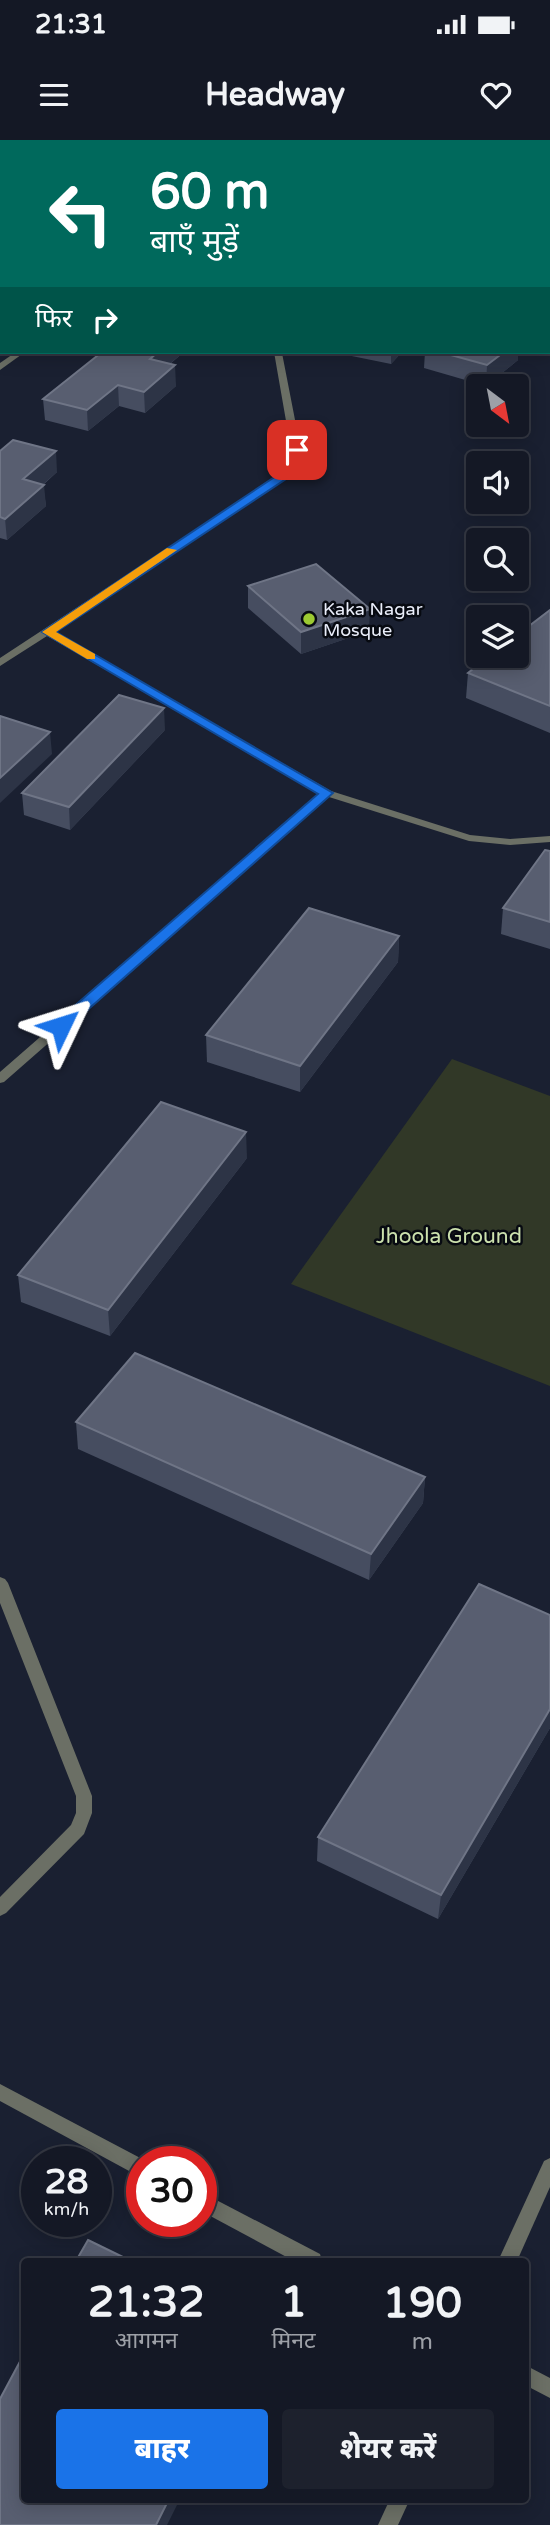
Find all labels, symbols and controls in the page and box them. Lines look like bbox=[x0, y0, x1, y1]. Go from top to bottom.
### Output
text: 21:31 bbox=[35, 9, 107, 40]
icon: menu bbox=[35, 76, 73, 114]
text: Headway bbox=[205, 76, 345, 114]
icon: heart bbox=[477, 76, 515, 114]
text: 60 m bbox=[150, 163, 269, 222]
icon: left bbox=[35, 168, 126, 259]
text: बाएँ मुड़ें bbox=[150, 223, 239, 261]
icon: right bbox=[86, 301, 124, 339]
text: फिर bbox=[35, 303, 72, 334]
north arrow bbox=[466, 374, 528, 438]
map controls bbox=[466, 374, 529, 668]
pin bbox=[267, 420, 327, 480]
icon: arrive bbox=[278, 431, 316, 469]
button: sound bbox=[466, 451, 529, 514]
button: search bbox=[466, 528, 529, 591]
place label: Kaka Nagar Mosque bbox=[323, 598, 423, 641]
button: layers bbox=[466, 605, 529, 668]
marker: Kaka Nagar Mosque bbox=[301, 611, 317, 627]
position arrow bbox=[24, 989, 98, 1063]
park label: Jhoola Ground bbox=[376, 1224, 522, 1249]
speed limit sign: 30 bbox=[126, 2146, 217, 2237]
text: 28 bbox=[45, 2161, 88, 2203]
text: km/h bbox=[44, 2198, 89, 2220]
text: 21:32 bbox=[88, 2277, 205, 2328]
text: 1 bbox=[280, 2277, 307, 2328]
text: 190 bbox=[383, 2278, 462, 2329]
text: आगमन bbox=[115, 2327, 178, 2355]
text: मिनट bbox=[272, 2327, 316, 2355]
text: m bbox=[412, 2328, 433, 2356]
button: बाहर bbox=[56, 2409, 268, 2489]
button: शेयर करें bbox=[282, 2409, 494, 2489]

